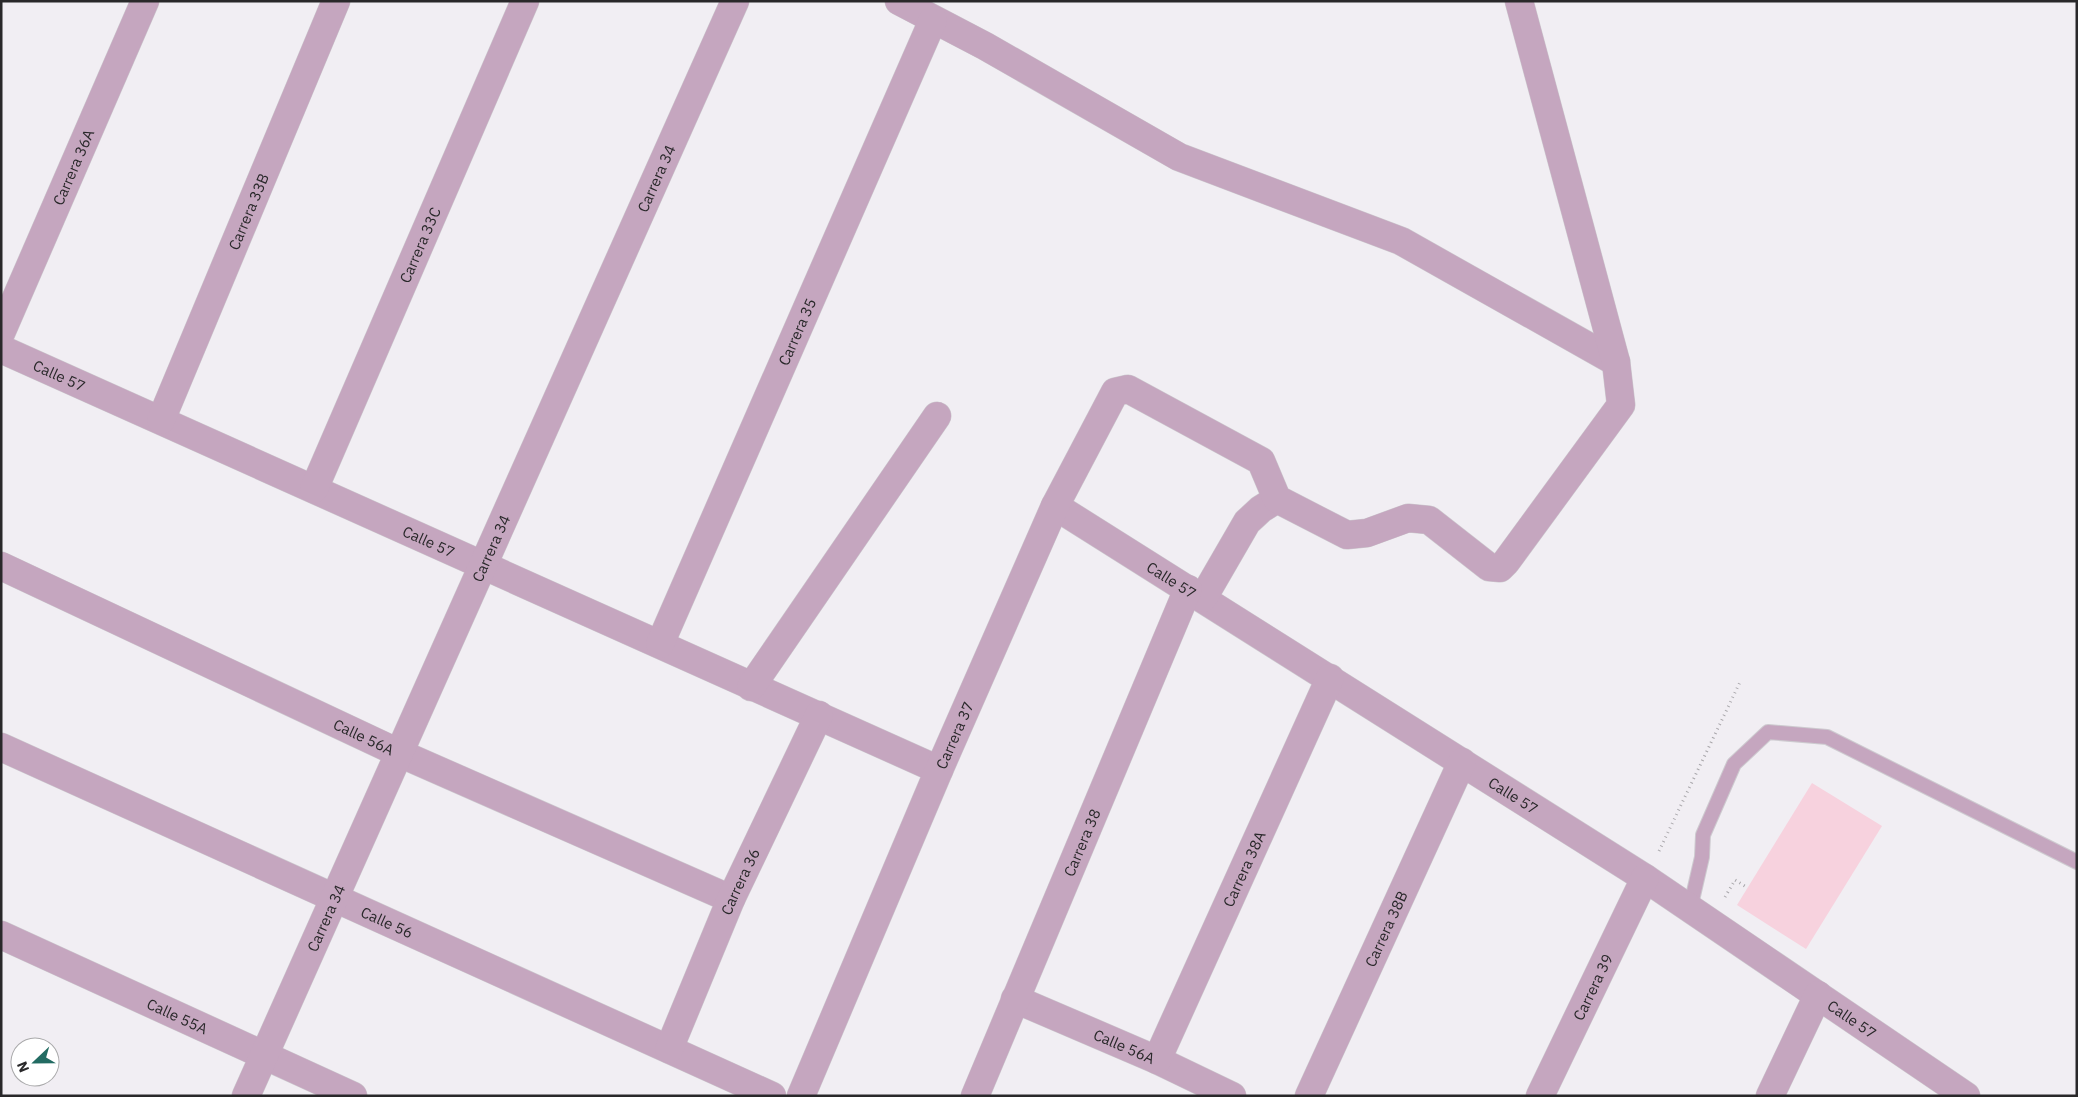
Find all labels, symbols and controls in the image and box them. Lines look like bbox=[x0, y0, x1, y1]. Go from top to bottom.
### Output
street label: Carrera 36A bbox=[48, 126, 98, 208]
street label: Carrera 34 bbox=[633, 142, 679, 215]
street label: Carrera 33B bbox=[224, 170, 273, 253]
street label: Carrera 33C bbox=[395, 204, 444, 286]
street label: Carrera 35 bbox=[774, 295, 820, 368]
street label: Calle 57 bbox=[30, 355, 88, 395]
street label: Carrera 34 bbox=[467, 512, 514, 585]
street label: Calle 57 bbox=[400, 521, 458, 561]
street label: Calle 57 bbox=[1143, 557, 1200, 602]
street label: Carrera 37 bbox=[931, 699, 977, 772]
street label: Calle 56A bbox=[331, 714, 398, 759]
street label: Calle 57 bbox=[1485, 772, 1542, 818]
street label: Carrera 38 bbox=[1059, 806, 1104, 879]
street label: Carrera 38A bbox=[1218, 827, 1269, 910]
street label: Carrera 36 bbox=[716, 845, 764, 918]
street label: Carrera 34 bbox=[302, 881, 349, 955]
street label: Carrera 38B bbox=[1360, 888, 1411, 970]
street label: Calle 56 bbox=[358, 902, 416, 942]
street label: Carrera 39 bbox=[1568, 951, 1617, 1023]
street label: Calle 55A bbox=[144, 994, 211, 1038]
street label: Calle 57 bbox=[1824, 995, 1880, 1042]
street label: Calle 56A bbox=[1091, 1024, 1158, 1068]
north arrow bbox=[10, 1037, 60, 1087]
text: N bbox=[13, 1059, 33, 1075]

